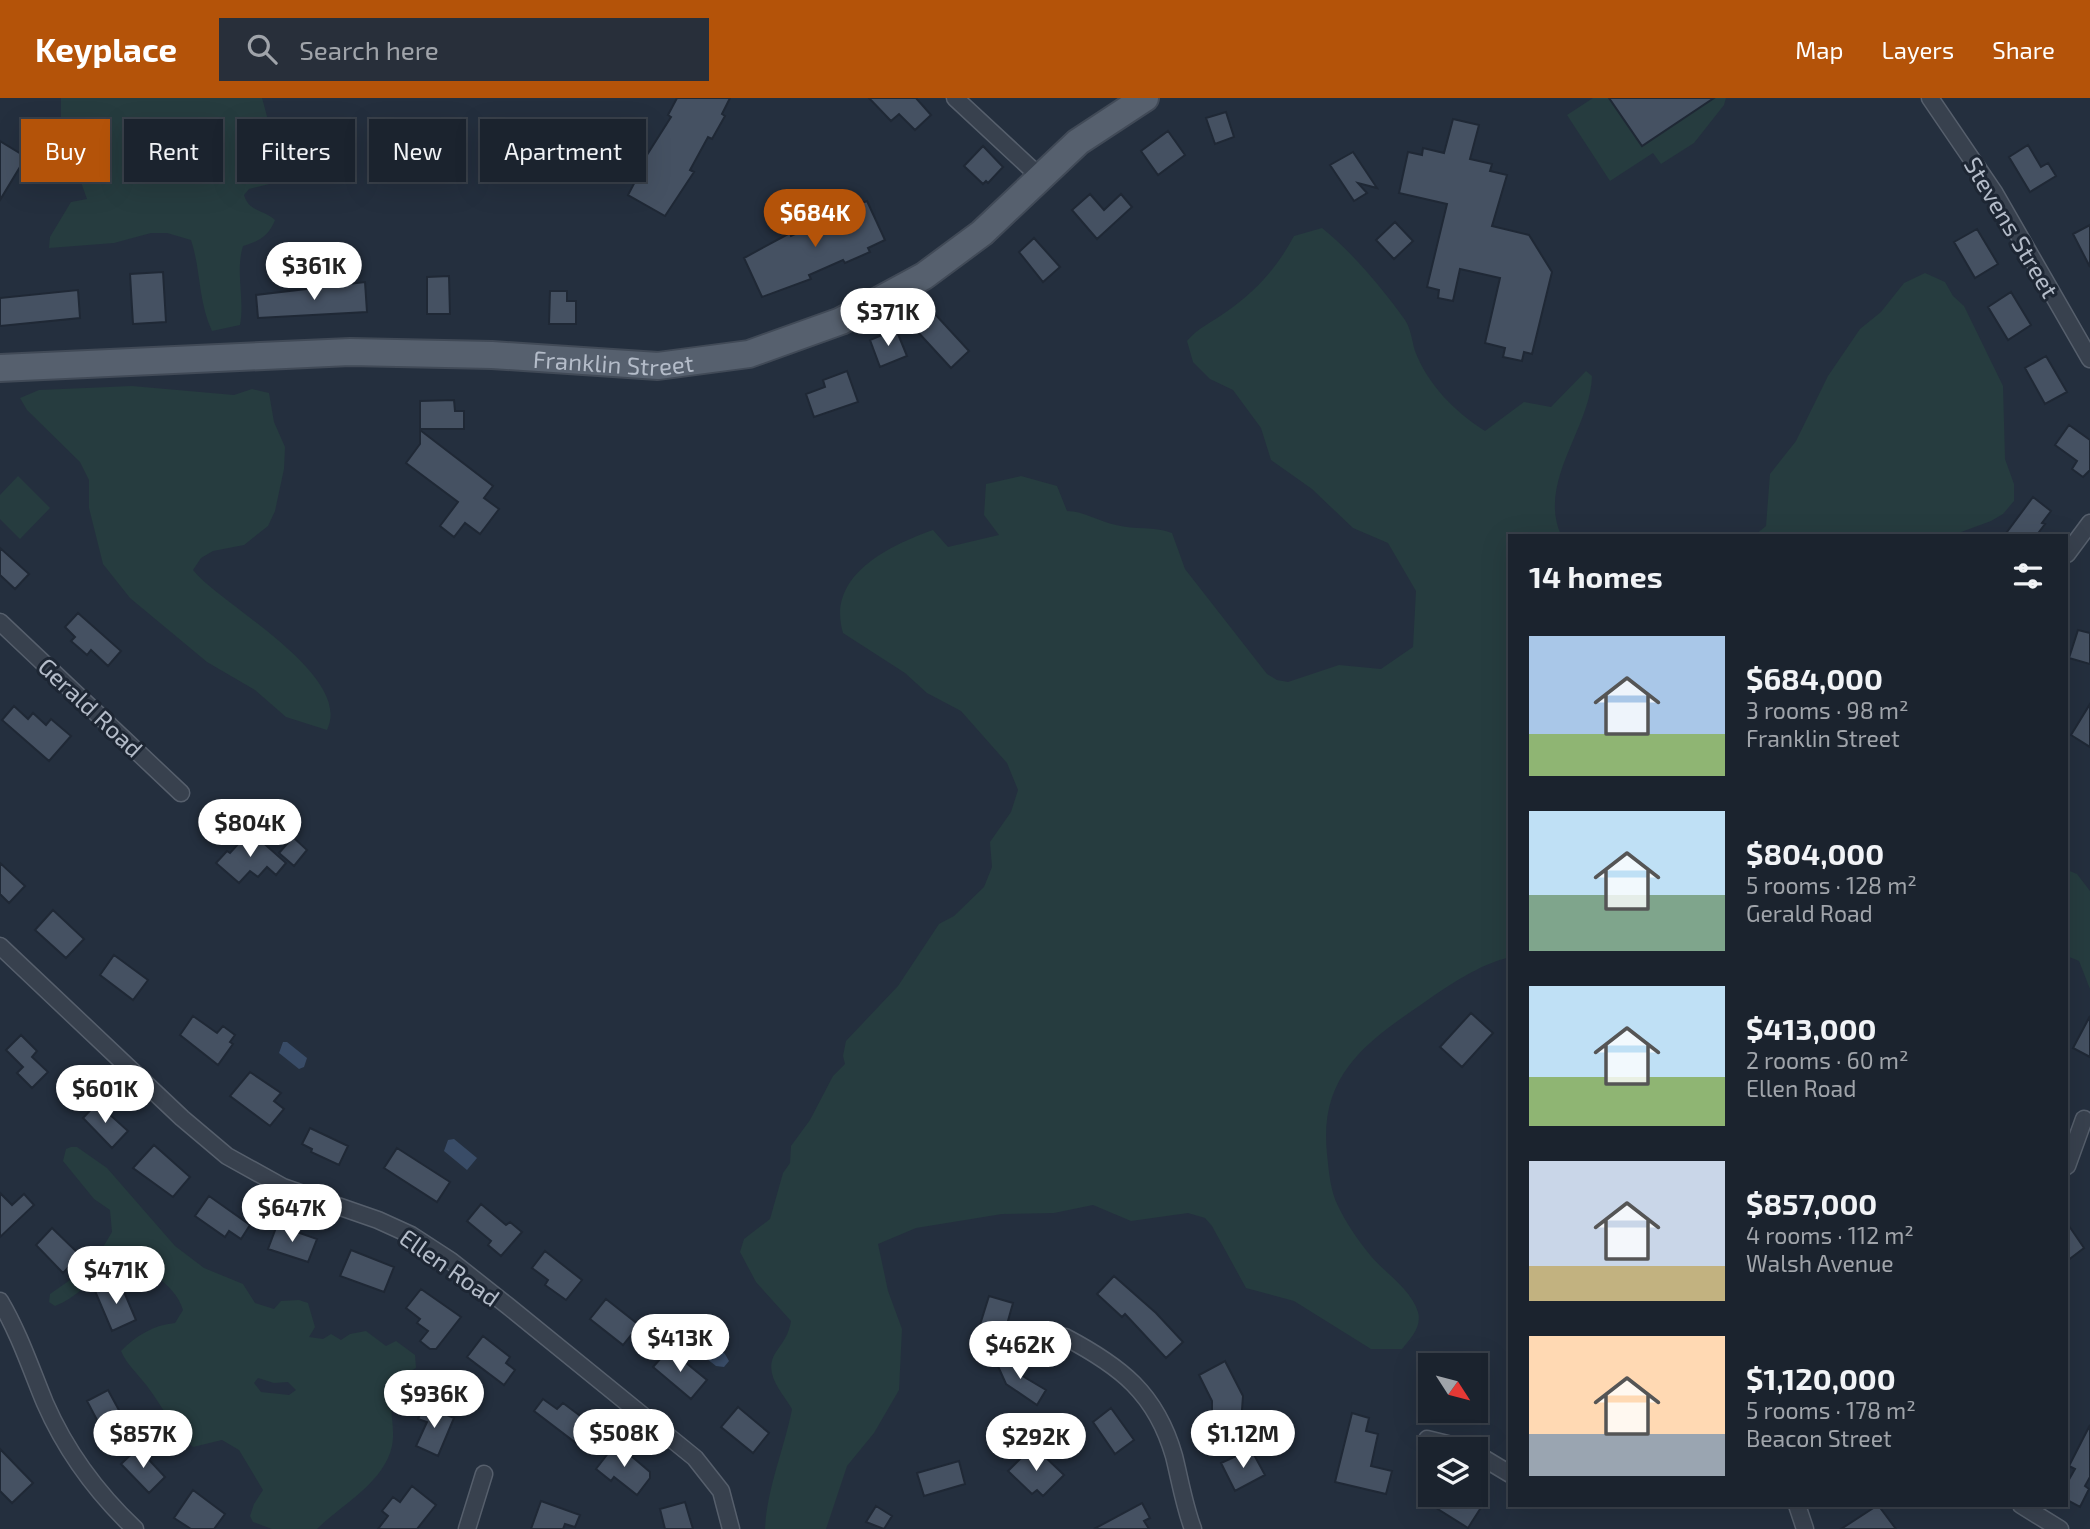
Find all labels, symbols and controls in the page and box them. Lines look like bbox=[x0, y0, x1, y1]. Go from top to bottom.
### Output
search box bbox=[219, 18, 709, 81]
text: Keyplace bbox=[35, 29, 177, 69]
icon: search bbox=[243, 30, 281, 68]
text: Search here bbox=[299, 34, 439, 65]
text: Map bbox=[1795, 35, 1843, 64]
text: Layers bbox=[1881, 35, 1954, 64]
text: Share bbox=[1992, 35, 2055, 64]
chip: Buy bbox=[21, 119, 110, 182]
chip: Rent bbox=[124, 119, 223, 182]
chip: Filters bbox=[237, 119, 355, 182]
chip: New bbox=[369, 119, 466, 182]
chip: Apartment bbox=[480, 119, 646, 182]
street label: Stevens Street bbox=[1959, 151, 2065, 303]
pin: $684K bbox=[766, 190, 864, 249]
text: $684K bbox=[780, 198, 850, 226]
pin: $361K bbox=[265, 242, 363, 302]
text: $361K bbox=[282, 251, 346, 279]
pin: $371K bbox=[839, 288, 937, 348]
text: $371K bbox=[856, 297, 920, 325]
street label: Franklin Street bbox=[532, 343, 695, 381]
icon: filters bbox=[2009, 557, 2047, 595]
text: 14 homes bbox=[1529, 558, 1663, 594]
street label: Gerald Road bbox=[33, 651, 149, 763]
text: $684,000 bbox=[1746, 660, 1883, 696]
icon: home bbox=[1585, 664, 1669, 748]
text: 3 rooms · 98 m² bbox=[1746, 696, 1908, 724]
text: Franklin Street bbox=[1746, 724, 1900, 752]
pin: $804K bbox=[201, 800, 299, 859]
text: $804K bbox=[214, 808, 286, 836]
text: $804,000 bbox=[1746, 835, 1884, 871]
icon: home bbox=[1585, 839, 1669, 923]
text: 5 rooms · 128 m² bbox=[1746, 871, 1917, 899]
text: Gerald Road bbox=[1746, 899, 1873, 927]
text: $413,000 bbox=[1746, 1010, 1877, 1046]
icon: home bbox=[1585, 1014, 1669, 1098]
text: 2 rooms · 60 m² bbox=[1746, 1046, 1908, 1074]
pin: $601K bbox=[56, 1066, 154, 1125]
text: $601K bbox=[72, 1074, 138, 1102]
text: Ellen Road bbox=[1746, 1074, 1856, 1102]
pin: $647K bbox=[243, 1184, 341, 1244]
text: $857,000 bbox=[1746, 1185, 1877, 1221]
icon: home bbox=[1585, 1189, 1669, 1273]
text: $647K bbox=[258, 1193, 326, 1221]
text: 4 rooms · 112 m² bbox=[1746, 1221, 1914, 1249]
street label: Ellen Road bbox=[395, 1222, 505, 1312]
pin: $471K bbox=[67, 1246, 165, 1306]
text: Walsh Avenue bbox=[1746, 1249, 1894, 1277]
text: $471K bbox=[84, 1255, 148, 1283]
pin: $413K bbox=[631, 1314, 729, 1374]
pin: $462K bbox=[971, 1322, 1069, 1381]
text: $413K bbox=[647, 1323, 713, 1351]
text: $462K bbox=[985, 1330, 1055, 1358]
north arrow bbox=[1418, 1353, 1488, 1423]
map controls bbox=[1418, 1353, 1488, 1507]
text: $1,120,000 bbox=[1746, 1360, 1896, 1396]
icon: home bbox=[1585, 1364, 1669, 1448]
pin: $936K bbox=[385, 1370, 483, 1430]
text: $936K bbox=[400, 1379, 468, 1407]
text: 5 rooms · 178 m² bbox=[1746, 1396, 1916, 1424]
pin: $857K bbox=[94, 1410, 192, 1470]
pin: $508K bbox=[575, 1410, 673, 1469]
pin: $1.12M bbox=[1186, 1410, 1300, 1470]
pin: $292K bbox=[987, 1414, 1085, 1473]
text: $508K bbox=[589, 1418, 659, 1446]
text: $857K bbox=[109, 1419, 177, 1447]
text: $1.12M bbox=[1207, 1419, 1279, 1447]
text: $292K bbox=[1002, 1422, 1070, 1450]
text: Beacon Street bbox=[1746, 1424, 1892, 1452]
button: layers bbox=[1418, 1437, 1488, 1507]

